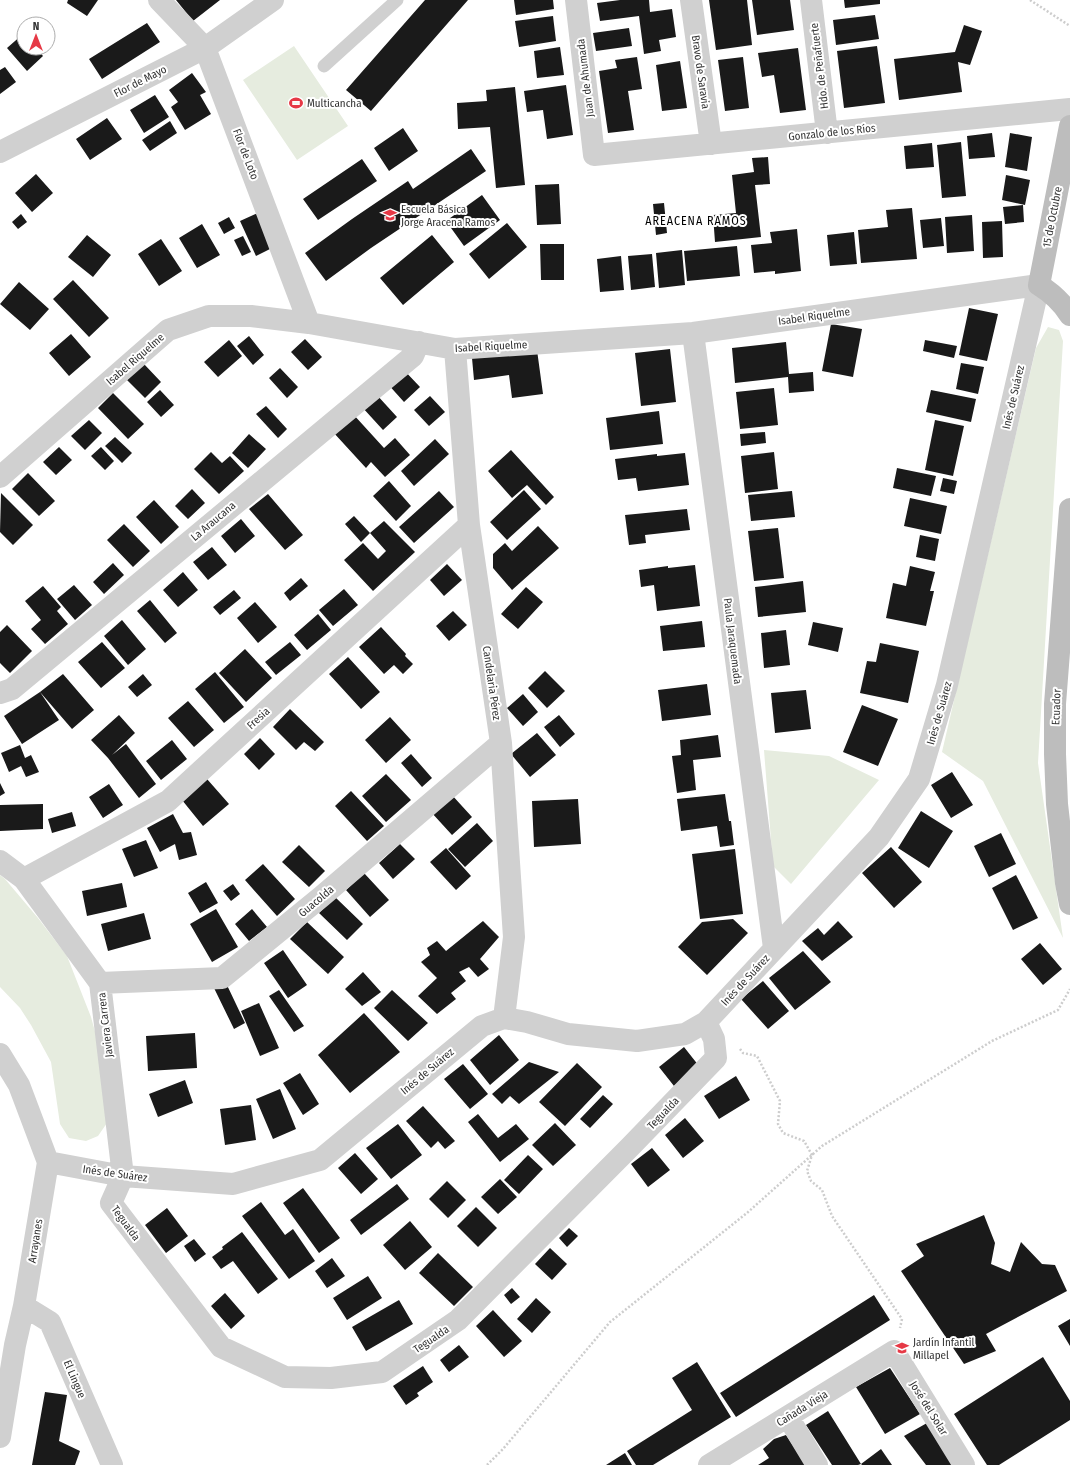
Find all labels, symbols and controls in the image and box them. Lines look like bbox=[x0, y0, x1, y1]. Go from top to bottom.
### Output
north arrow bbox=[16, 16, 56, 56]
text: N bbox=[33, 20, 39, 33]
street label: Hdo. de Peñafuerte bbox=[808, 22, 831, 110]
street label: Bravo de Saravia bbox=[689, 34, 712, 110]
street label: Juan de Ahumada bbox=[574, 38, 597, 118]
street label: Flor de Mayo bbox=[112, 63, 169, 100]
sports icon: Multicancha bbox=[288, 95, 304, 111]
place label: Multicancha bbox=[307, 97, 362, 110]
street label: Gonzalo de los Ríos bbox=[788, 121, 877, 144]
street label: Flor de Loto bbox=[230, 127, 261, 182]
street label: 15 de Octubre bbox=[1040, 186, 1065, 249]
place label: Escuela Básica Jorge Aracena Ramos bbox=[401, 203, 495, 229]
school or university icon: Escuela Básica Jorge Aracena Ramos bbox=[382, 207, 398, 223]
district label: AREACENA RAMOS bbox=[645, 214, 747, 228]
street label: Isabel Riquelme bbox=[777, 305, 851, 328]
street label: Isabel Riquelme bbox=[104, 331, 167, 388]
street label: Isabel Riquelme bbox=[455, 338, 527, 355]
street label: Inés de Suárez bbox=[1000, 363, 1027, 430]
street label: La Araucana bbox=[188, 499, 238, 544]
street label: Paula Jaraquemada bbox=[721, 597, 744, 685]
street label: Candelaria Pérez bbox=[480, 645, 503, 722]
street label: Inés de Suárez bbox=[924, 679, 955, 746]
street label: Ecuador bbox=[1049, 689, 1064, 725]
street label: Fresia bbox=[244, 705, 272, 732]
street label: Guacolda bbox=[296, 883, 337, 920]
street label: Inés de Suárez bbox=[718, 952, 773, 1009]
street label: Javiera Carrera bbox=[95, 992, 116, 1058]
street label: Inés de Suárez bbox=[398, 1045, 457, 1097]
street label: Tegualda bbox=[645, 1094, 682, 1132]
street label: Inés de Suárez bbox=[82, 1163, 149, 1185]
street label: Tegualda bbox=[109, 1203, 143, 1243]
street label: Arrayanes bbox=[26, 1218, 45, 1264]
street label: Tegualda bbox=[411, 1323, 452, 1356]
place label: Jardín Infantil Millapel bbox=[913, 1336, 974, 1362]
school or university icon: Jardín Infantil Millapel bbox=[894, 1340, 910, 1356]
street label: El Lingue bbox=[61, 1358, 88, 1400]
street label: José del Solar bbox=[907, 1379, 951, 1438]
street label: Cañada Vieja bbox=[774, 1388, 830, 1429]

